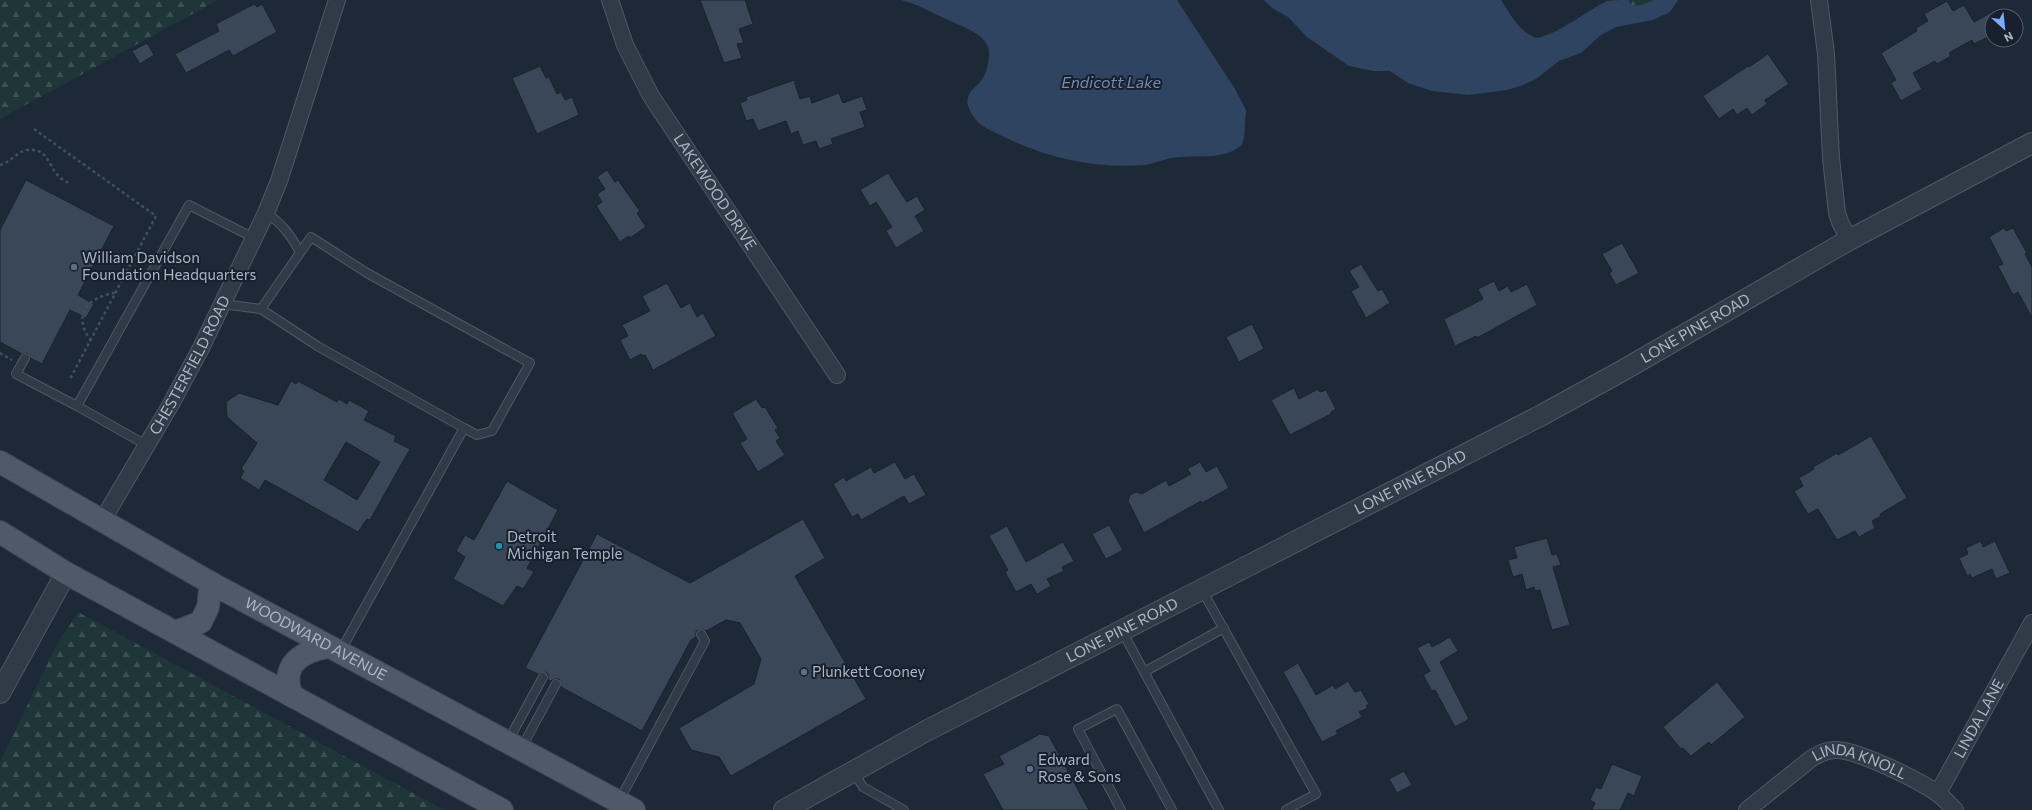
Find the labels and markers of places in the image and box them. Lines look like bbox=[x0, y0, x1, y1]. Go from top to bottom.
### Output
place label: William Davidson Foundation Headquarters bbox=[82, 248, 256, 283]
marker: William Davidson Foundation Headquarters bbox=[69, 262, 79, 272]
place label: Detroit Michigan Temple bbox=[507, 527, 623, 562]
marker: Detroit Michigan Temple bbox=[494, 541, 504, 551]
place label: Plunkett Cooney bbox=[812, 662, 925, 680]
marker: Plunkett Cooney bbox=[799, 667, 809, 677]
place label: Edward Rose & Sons bbox=[1038, 750, 1121, 785]
marker: Edward Rose & Sons bbox=[1025, 764, 1035, 774]

